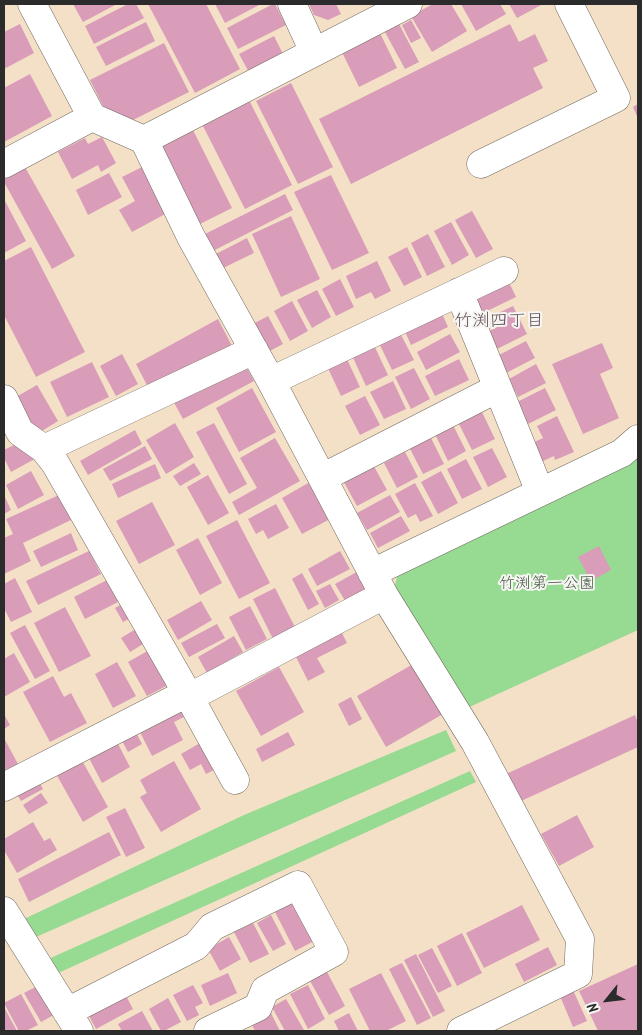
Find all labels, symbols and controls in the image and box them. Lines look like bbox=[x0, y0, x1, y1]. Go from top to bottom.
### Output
district label: 竹渕四丁目 bbox=[454, 312, 544, 334]
park label: 竹渕第一公園 bbox=[499, 575, 595, 595]
north arrow bbox=[582, 975, 632, 1025]
text: N bbox=[582, 998, 606, 1016]

